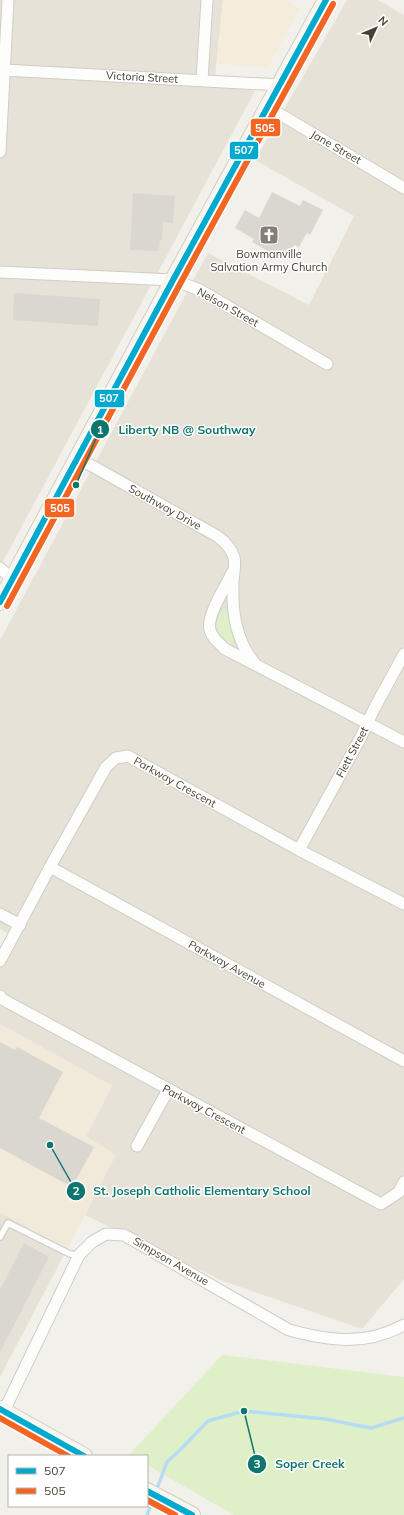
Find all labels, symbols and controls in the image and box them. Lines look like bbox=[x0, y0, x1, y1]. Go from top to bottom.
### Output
north arrow bbox=[356, 8, 396, 48]
text: N bbox=[375, 13, 391, 29]
street label: Victoria Street bbox=[106, 68, 179, 86]
line badge: 505 bbox=[250, 118, 281, 137]
text: 505 bbox=[255, 121, 275, 135]
street label: Jane Street bbox=[308, 127, 364, 167]
line badge: 507 bbox=[229, 141, 259, 160]
text: 507 bbox=[234, 143, 254, 157]
church icon: Bowmanville Salvation Army Church bbox=[258, 224, 280, 246]
place label: Bowmanville Salvation Army Church bbox=[211, 247, 328, 274]
street label: Nelson Street bbox=[195, 284, 261, 330]
line badge: 507 bbox=[94, 389, 125, 408]
text: 507 bbox=[99, 391, 119, 405]
callout: Liberty NB @ Southway bbox=[90, 417, 263, 441]
text: 1 bbox=[96, 422, 104, 437]
text: Liberty NB @ Southway bbox=[119, 422, 256, 437]
street label: Southway Drive bbox=[126, 481, 204, 533]
line badge: 505 bbox=[44, 498, 75, 518]
text: 505 bbox=[50, 501, 70, 515]
street label: Flett Street bbox=[333, 724, 371, 780]
street label: Parkway Crescent bbox=[131, 754, 219, 811]
street label: Parkway Avenue bbox=[186, 937, 268, 991]
street label: Parkway Crescent bbox=[160, 1081, 248, 1137]
callout: St. Joseph Catholic Elementary School bbox=[66, 1179, 319, 1203]
text: 2 bbox=[72, 1183, 80, 1198]
text: St. Joseph Catholic Elementary School bbox=[93, 1183, 311, 1198]
street label: Simpson Avenue bbox=[131, 1234, 211, 1288]
callout: Soper Creek bbox=[247, 1452, 353, 1476]
legend bbox=[8, 1455, 148, 1507]
text: 3 bbox=[253, 1456, 261, 1471]
text: Soper Creek bbox=[275, 1456, 345, 1471]
text: 507 bbox=[44, 1463, 66, 1478]
text: 505 bbox=[44, 1483, 66, 1498]

